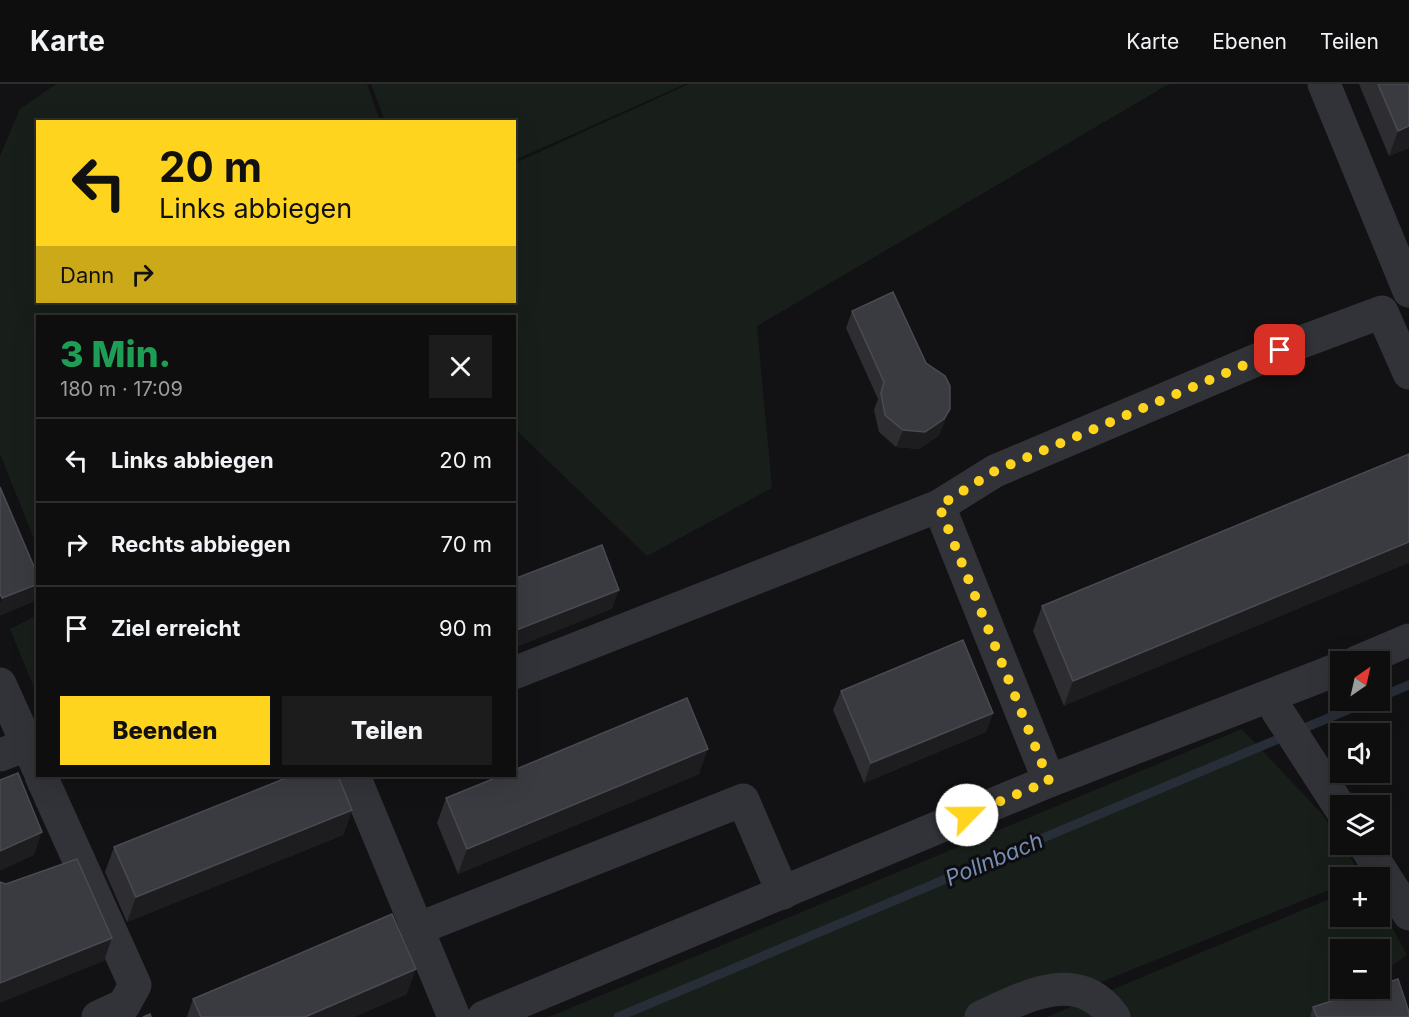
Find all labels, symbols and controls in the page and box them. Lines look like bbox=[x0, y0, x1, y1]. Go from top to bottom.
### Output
text: Karte bbox=[30, 24, 105, 58]
text: Karte bbox=[1126, 29, 1179, 54]
text: Ebenen bbox=[1212, 29, 1287, 54]
text: Teilen bbox=[1320, 29, 1379, 54]
text: 20 m bbox=[159, 141, 262, 192]
icon: left bbox=[60, 144, 138, 222]
text: Links abbiegen bbox=[159, 192, 352, 225]
icon: right bbox=[126, 258, 159, 291]
text: Dann bbox=[60, 262, 114, 288]
pin bbox=[1254, 324, 1305, 375]
text: 3 Min. bbox=[60, 332, 171, 376]
icon: arrive bbox=[1263, 333, 1296, 366]
button: close bbox=[429, 335, 492, 398]
text: 180 m · 17:09 bbox=[60, 377, 183, 401]
icon: left bbox=[60, 444, 93, 477]
text: Links abbiegen bbox=[111, 447, 274, 473]
text: 20 m bbox=[439, 447, 492, 473]
icon: right bbox=[60, 528, 93, 561]
text: Rechts abbiegen bbox=[111, 531, 291, 557]
text: 70 m bbox=[441, 531, 492, 557]
icon: arrive bbox=[60, 612, 93, 645]
text: Ziel erreicht bbox=[111, 615, 240, 641]
text: 90 m bbox=[439, 615, 492, 641]
north arrow bbox=[1330, 651, 1390, 711]
map controls bbox=[1330, 651, 1390, 999]
button: Beenden bbox=[60, 696, 270, 765]
button: Teilen bbox=[282, 696, 492, 765]
button: sound bbox=[1330, 723, 1390, 783]
position arrow bbox=[935, 783, 999, 847]
button: layers bbox=[1330, 795, 1390, 855]
water label: Pollnbach bbox=[941, 827, 1047, 891]
button: + bbox=[1330, 867, 1390, 927]
button: − bbox=[1330, 939, 1390, 999]

